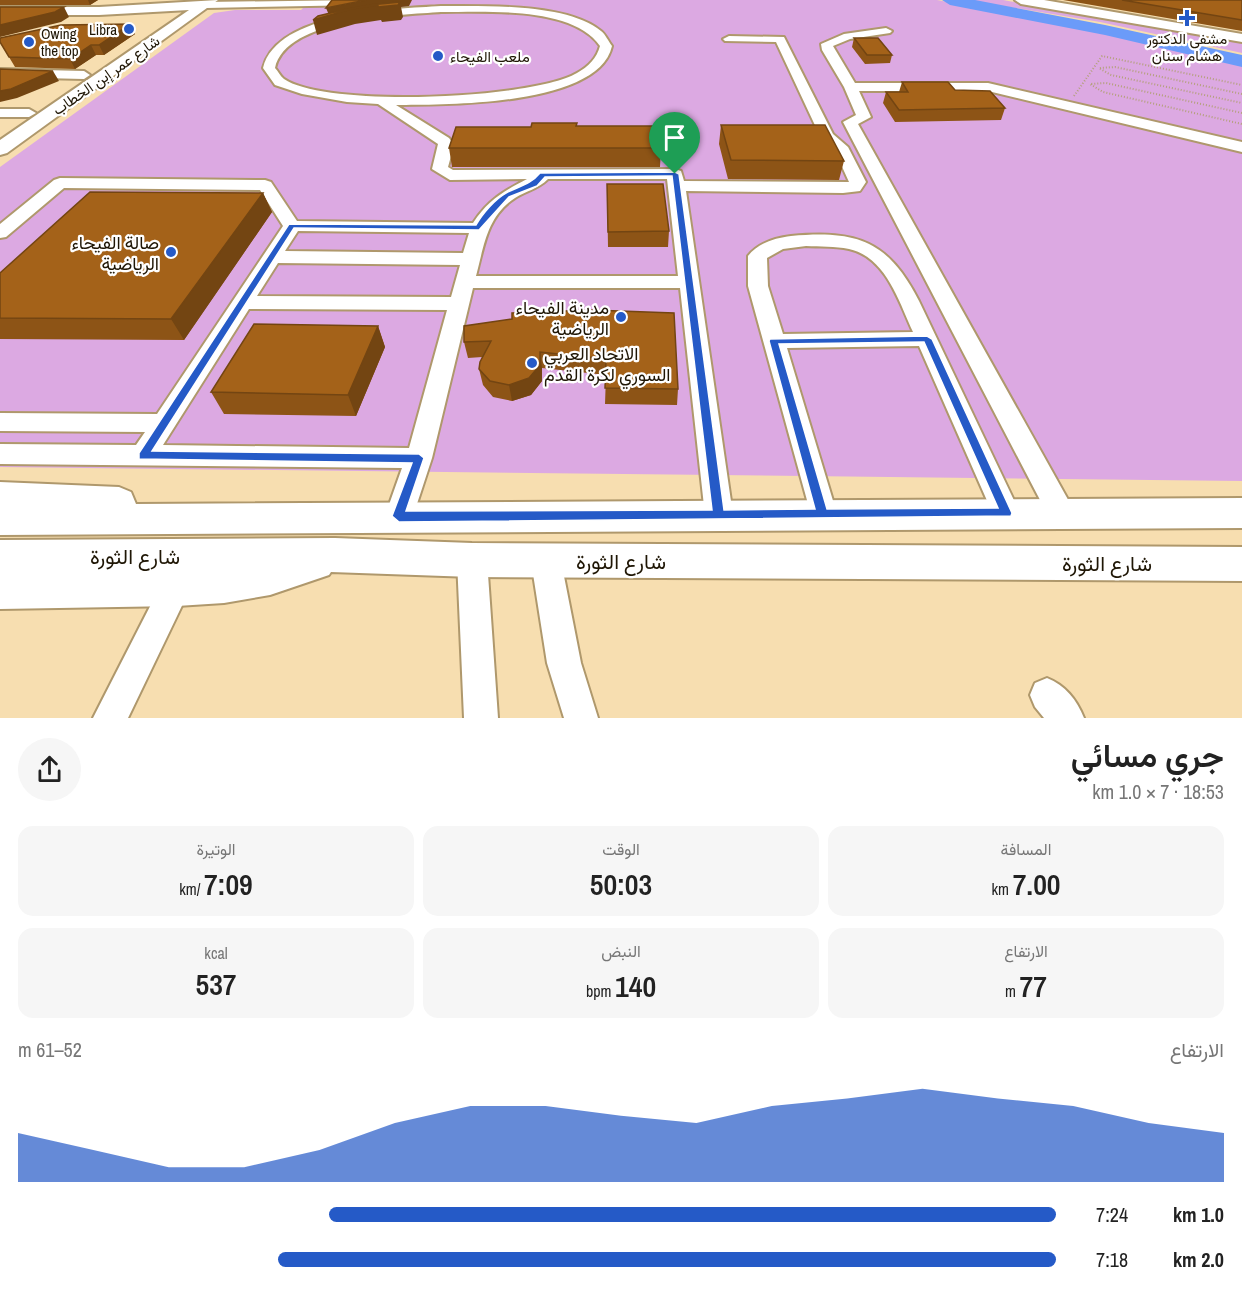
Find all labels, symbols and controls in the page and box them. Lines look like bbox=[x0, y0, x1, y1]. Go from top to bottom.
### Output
marker: مشفى الدكتور هشام سنان bbox=[1178, 9, 1196, 27]
place label: Libra bbox=[89, 19, 117, 40]
marker: Libra bbox=[122, 22, 136, 36]
place label: Owing the top bbox=[41, 23, 79, 61]
place label: مشفى الدكتور هشام سنان bbox=[1146, 28, 1227, 66]
street label: شارع عمر إبن الخطاب bbox=[48, 30, 165, 121]
marker: Owing the top bbox=[22, 35, 36, 49]
place label: ملعب الفيحاء bbox=[450, 46, 530, 67]
marker: ملعب الفيحاء bbox=[431, 49, 445, 63]
pin bbox=[649, 112, 700, 174]
icon: arrive bbox=[658, 121, 691, 154]
place label: صالة الفيحاء الرياضية bbox=[71, 230, 159, 276]
marker: صالة الفيحاء الرياضية bbox=[164, 245, 178, 259]
place label: مدينة الفيحاء الرياضية bbox=[516, 295, 609, 341]
marker: مدينة الفيحاء الرياضية bbox=[614, 310, 628, 324]
place label: الاتحاد العربي السوري لكرة القدم bbox=[544, 341, 671, 390]
marker: الاتحاد العربي السوري لكرة القدم bbox=[525, 356, 539, 370]
street label: شارع الثورة bbox=[90, 542, 180, 571]
street label: شارع الثورة bbox=[576, 547, 666, 576]
street label: شارع الثورة bbox=[1062, 549, 1152, 578]
text: جري مسائي bbox=[1071, 733, 1224, 777]
button: share bbox=[18, 738, 81, 801]
text: 18:53 · 7 × 1.0 km bbox=[1092, 778, 1224, 805]
text: الوتيرة bbox=[196, 838, 236, 860]
text: الوقت bbox=[602, 838, 640, 860]
text: المسافة bbox=[1001, 838, 1051, 860]
text: 7:09 bbox=[204, 864, 253, 904]
text: 50:03 bbox=[590, 864, 652, 904]
text: 7.00 bbox=[1013, 864, 1061, 904]
text: /km bbox=[179, 878, 204, 900]
text: km bbox=[991, 878, 1013, 900]
text: النبض bbox=[601, 940, 641, 962]
text: الارتفاع bbox=[1004, 940, 1048, 962]
text: kcal bbox=[204, 942, 228, 964]
text: 537 bbox=[195, 964, 237, 1004]
text: 140 bbox=[615, 966, 656, 1006]
text: 77 bbox=[1020, 966, 1047, 1006]
text: bpm bbox=[586, 980, 615, 1002]
text: m bbox=[1005, 980, 1020, 1002]
text: 52–61 m bbox=[18, 1036, 82, 1063]
text: الارتفاع bbox=[1170, 1036, 1224, 1063]
text: 7:24 bbox=[1096, 1201, 1128, 1228]
text: 1.0 km bbox=[1173, 1201, 1224, 1228]
text: 7:18 bbox=[1096, 1246, 1128, 1273]
text: 2.0 km bbox=[1173, 1246, 1224, 1273]

